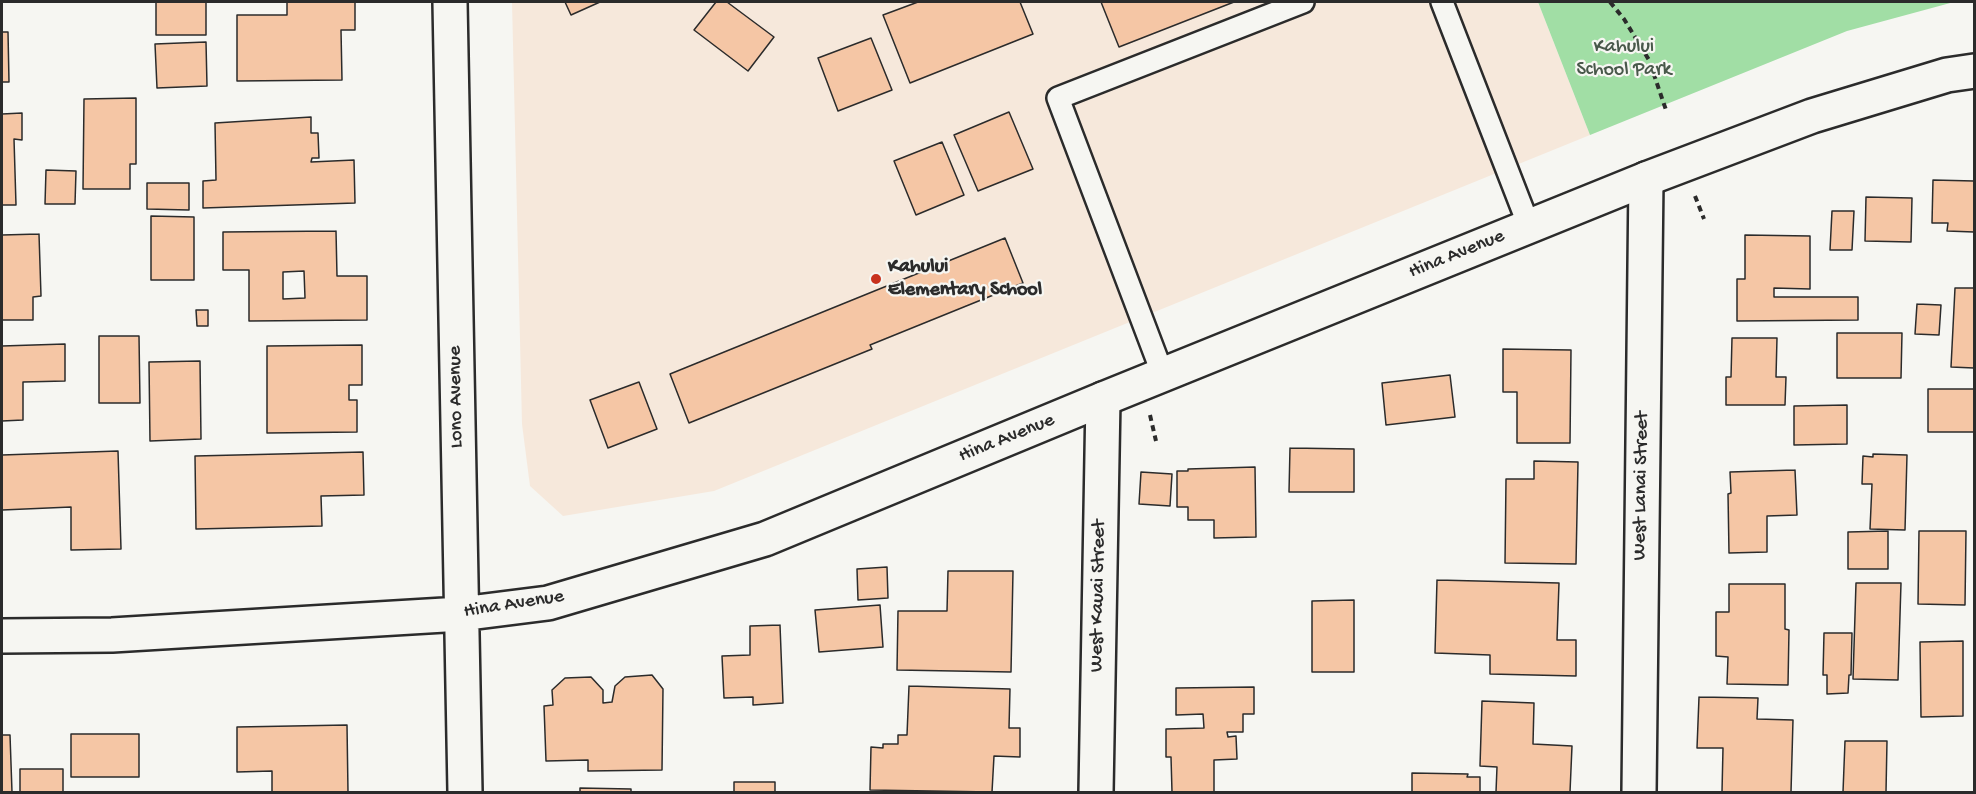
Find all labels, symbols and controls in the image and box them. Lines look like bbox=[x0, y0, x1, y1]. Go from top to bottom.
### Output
park label: Kahului School Park bbox=[1577, 36, 1671, 83]
street label: Hina Avenue bbox=[1406, 225, 1508, 285]
place label: Kahului Elementary School bbox=[888, 256, 1042, 303]
marker: Kahului Elementary School bbox=[869, 272, 883, 286]
street label: Lono Avenue bbox=[444, 346, 470, 448]
street label: Hina Avenue bbox=[956, 409, 1058, 469]
street label: West Lanai Street bbox=[1629, 411, 1655, 561]
street label: West Kauai Street bbox=[1086, 520, 1112, 672]
street label: Hina Avenue bbox=[462, 585, 566, 625]

